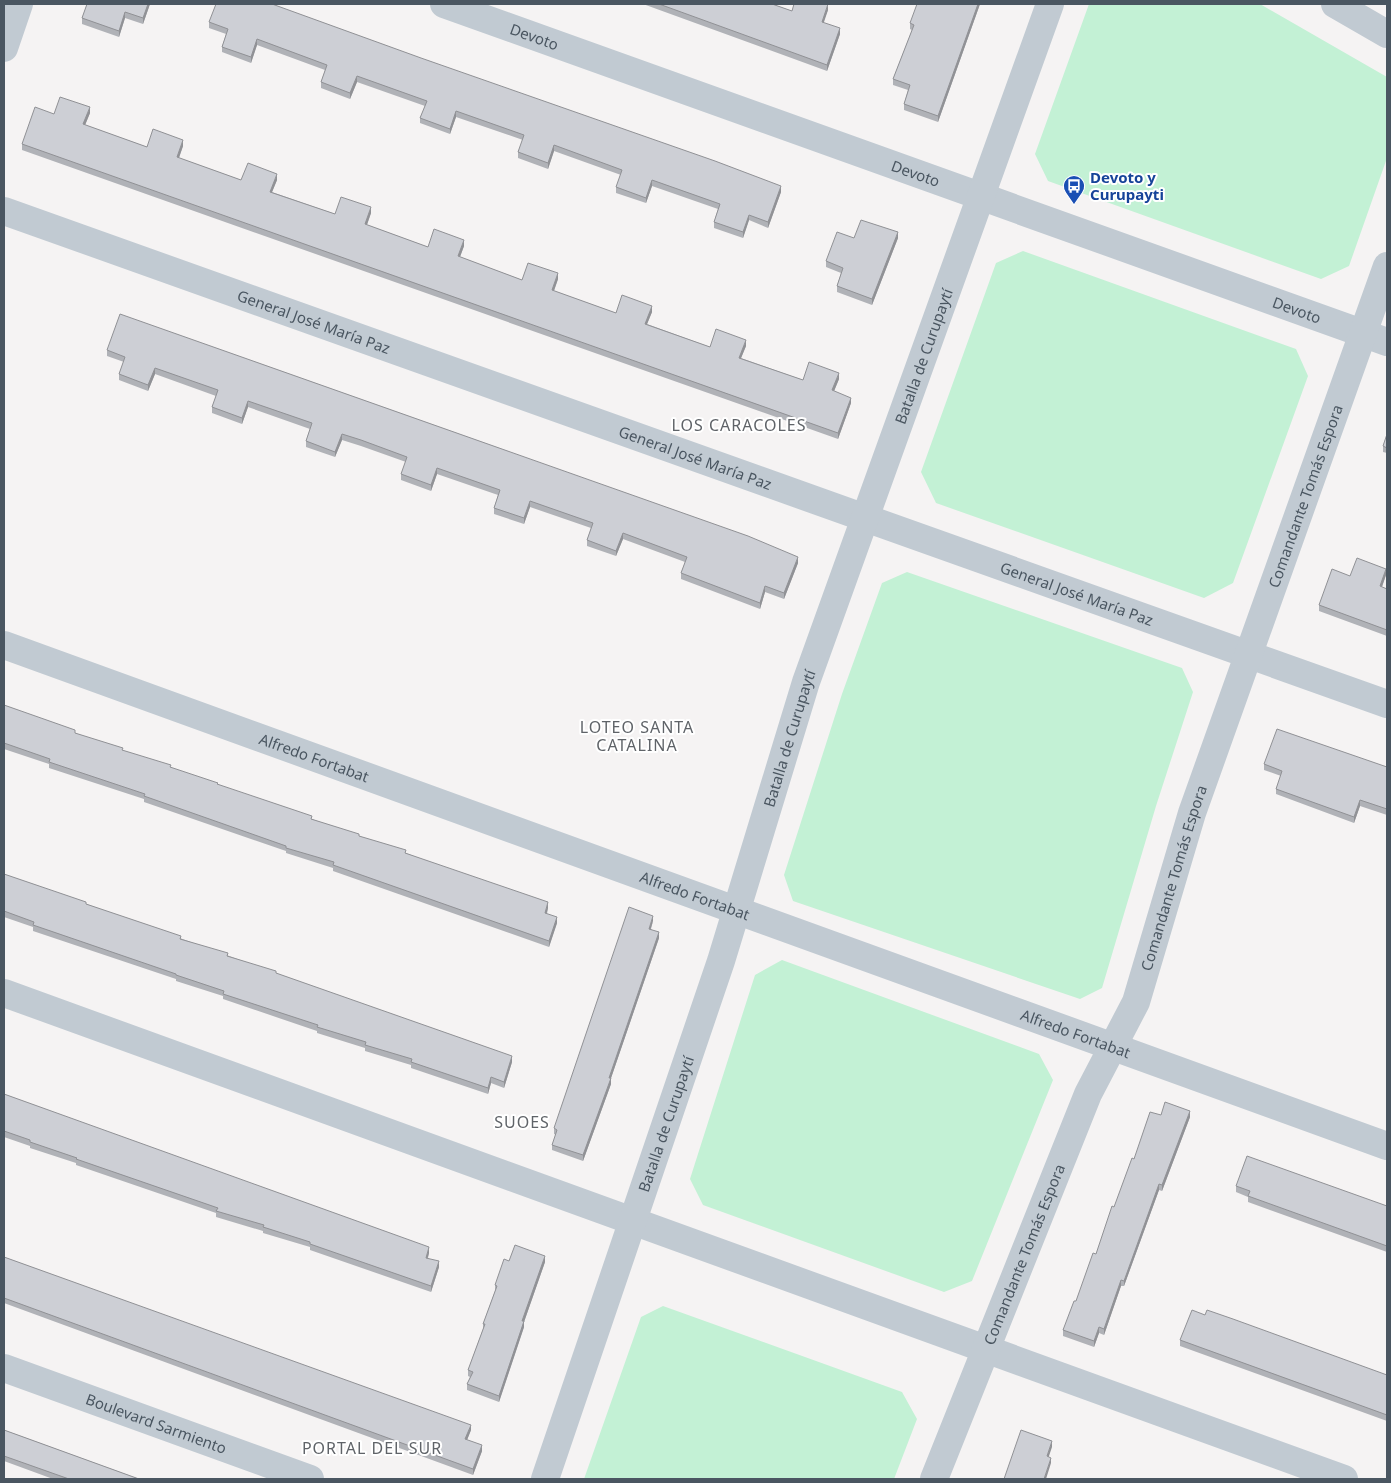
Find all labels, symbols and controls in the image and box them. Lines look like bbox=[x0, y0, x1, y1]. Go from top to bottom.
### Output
street label: Devoto bbox=[507, 18, 561, 54]
street label: Devoto bbox=[889, 155, 943, 191]
place label: Devoto y Curupayti bbox=[1090, 167, 1164, 204]
bus stop icon: Devoto y Curupayti bbox=[1062, 174, 1086, 205]
street label: General José María Paz bbox=[235, 285, 393, 358]
street label: Batalla de Curupaytí bbox=[890, 285, 957, 427]
street label: Devoto bbox=[1270, 292, 1324, 328]
street label: Comandante Tomás Espora bbox=[1263, 402, 1347, 590]
district label: LOS CARACOLES bbox=[671, 414, 807, 436]
street label: General José María Paz bbox=[616, 421, 775, 494]
street label: General José María Paz bbox=[998, 557, 1156, 630]
street label: Batalla de Curupaytí bbox=[759, 666, 820, 809]
district label: LOTEO SANTA CATALINA bbox=[580, 716, 694, 756]
street label: Alfredo Fortabat bbox=[257, 728, 372, 787]
street label: Comandante Tomás Espora bbox=[1136, 782, 1211, 973]
street label: Alfredo Fortabat bbox=[637, 866, 753, 925]
street label: Alfredo Fortabat bbox=[1018, 1004, 1134, 1063]
street label: Batalla de Curupaytí bbox=[633, 1052, 698, 1195]
district label: SUOES bbox=[494, 1111, 550, 1133]
street label: Comandante Tomás Espora bbox=[979, 1161, 1069, 1348]
street label: Boulevard Sarmiento bbox=[83, 1389, 229, 1458]
district label: PORTAL DEL SUR bbox=[302, 1437, 442, 1459]

